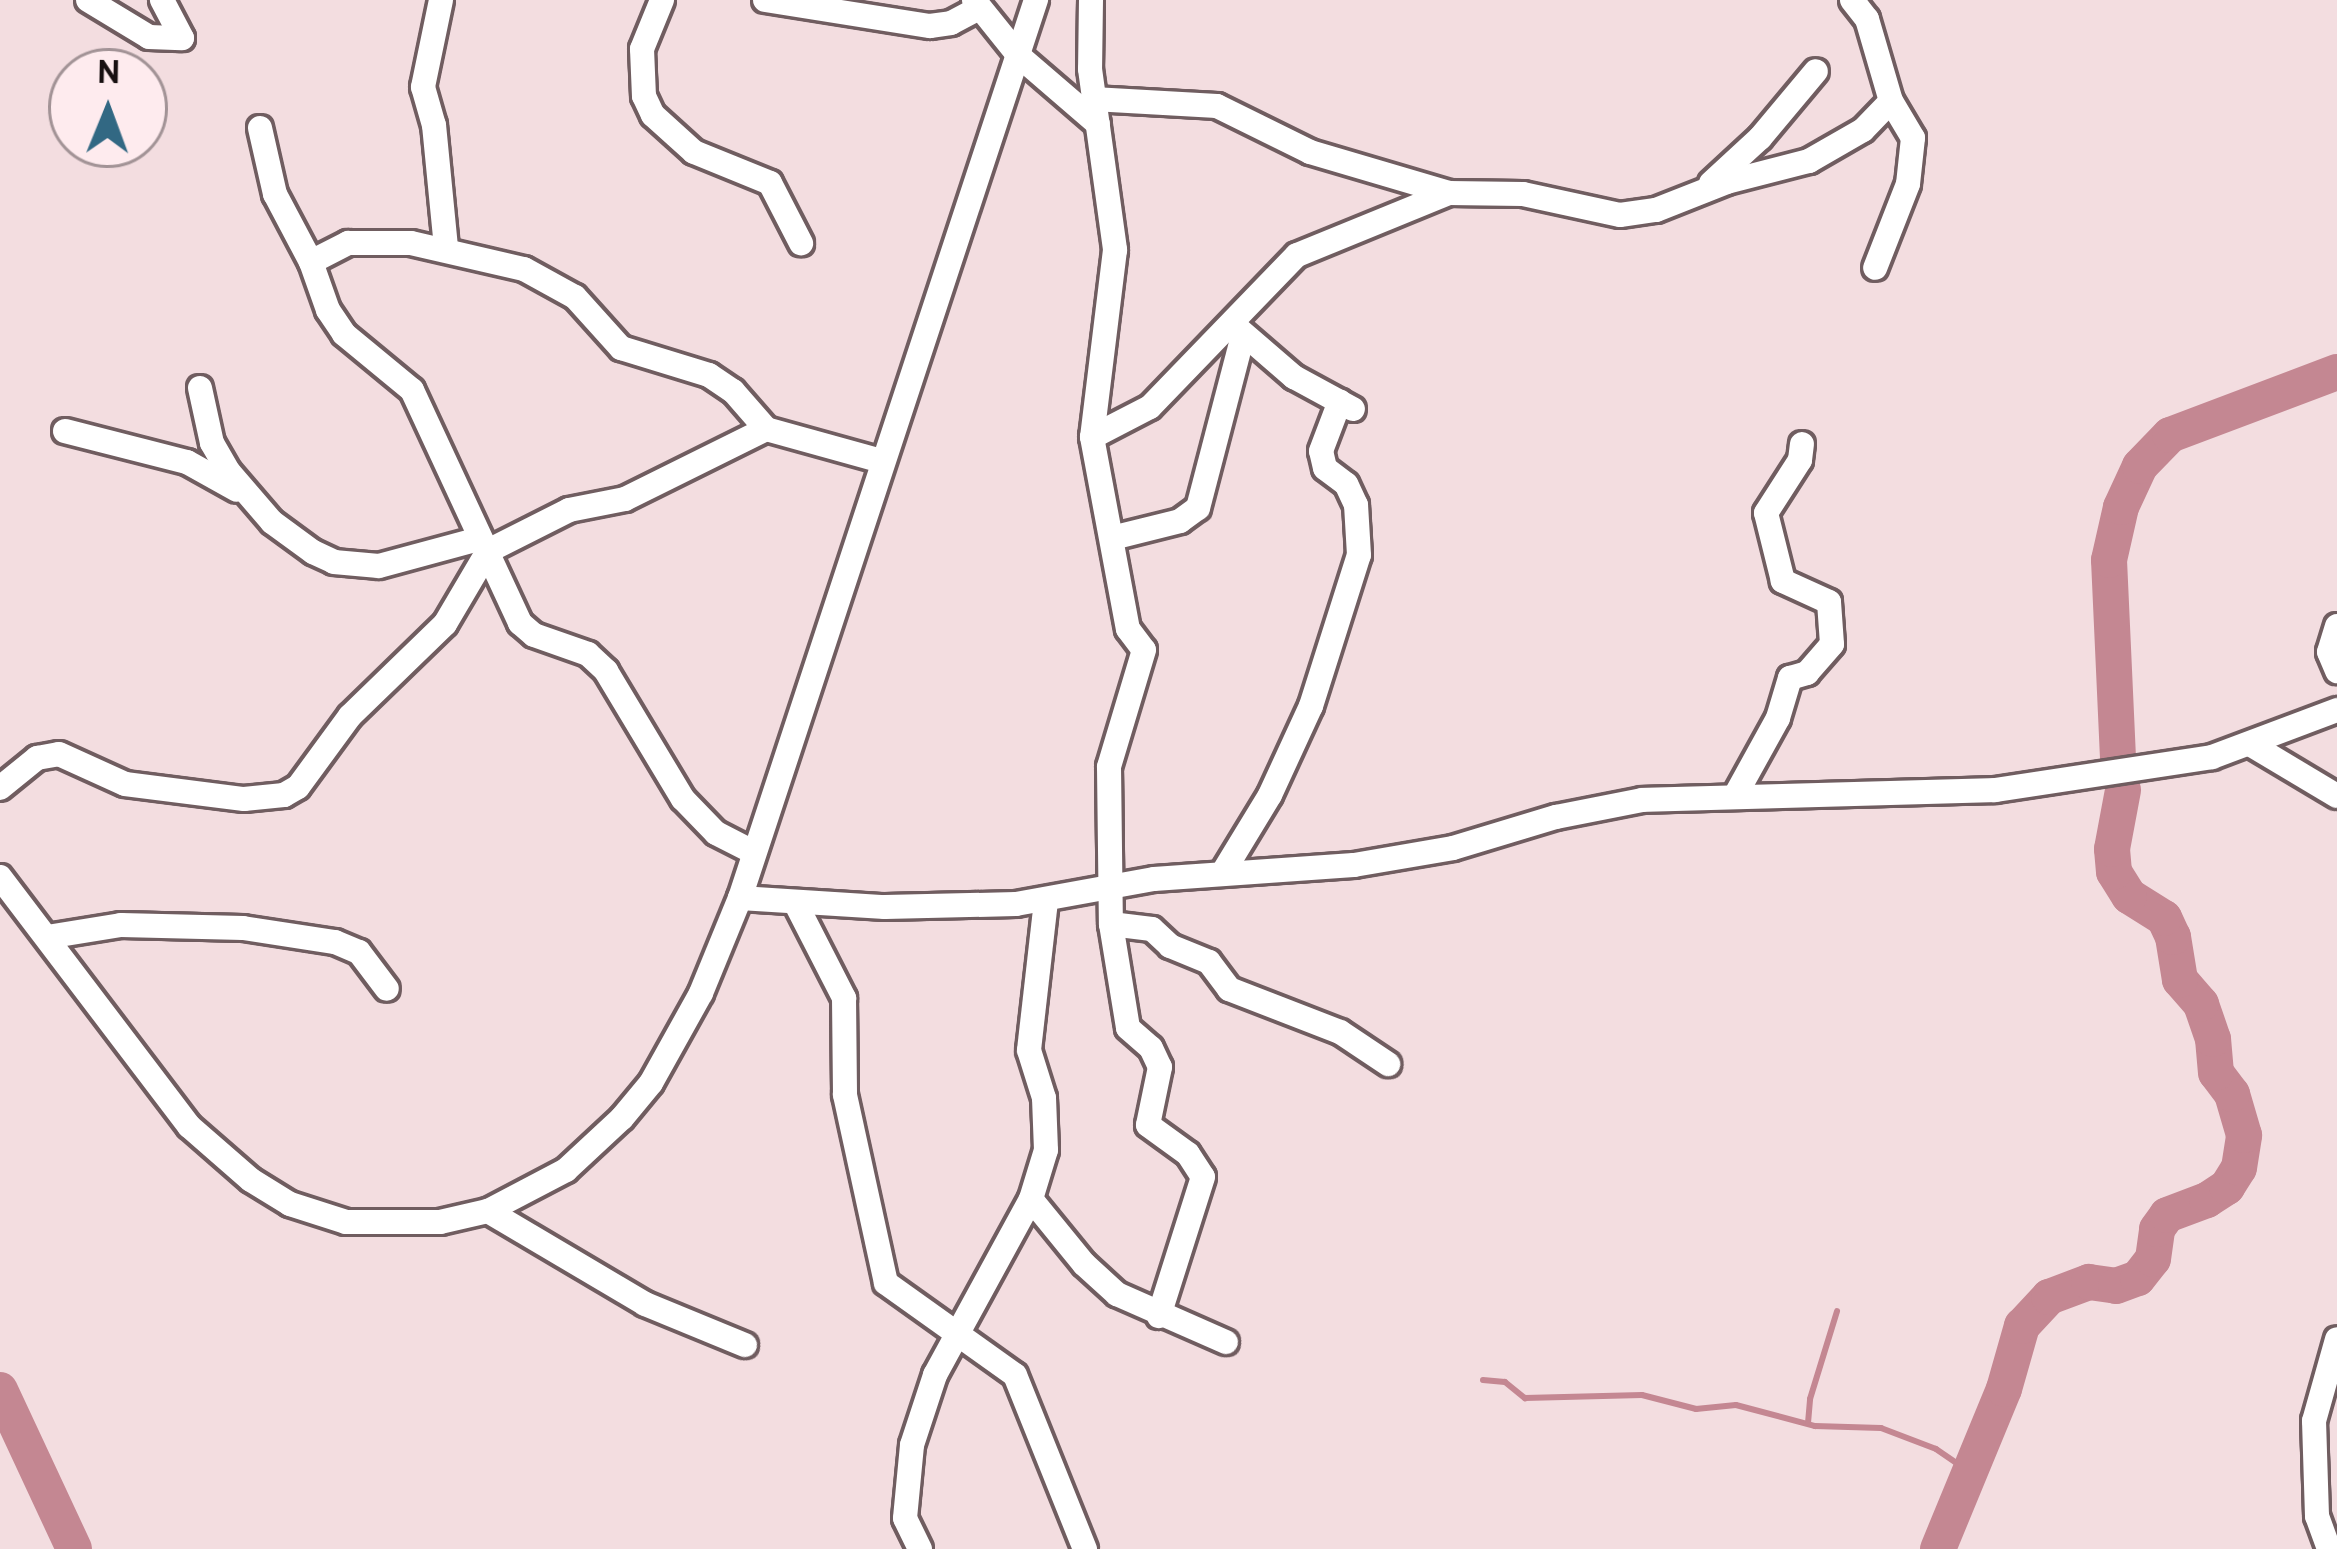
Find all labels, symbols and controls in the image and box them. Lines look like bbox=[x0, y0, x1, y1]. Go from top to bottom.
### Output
north arrow bbox=[48, 48, 168, 168]
text: N bbox=[96, 54, 121, 96]

